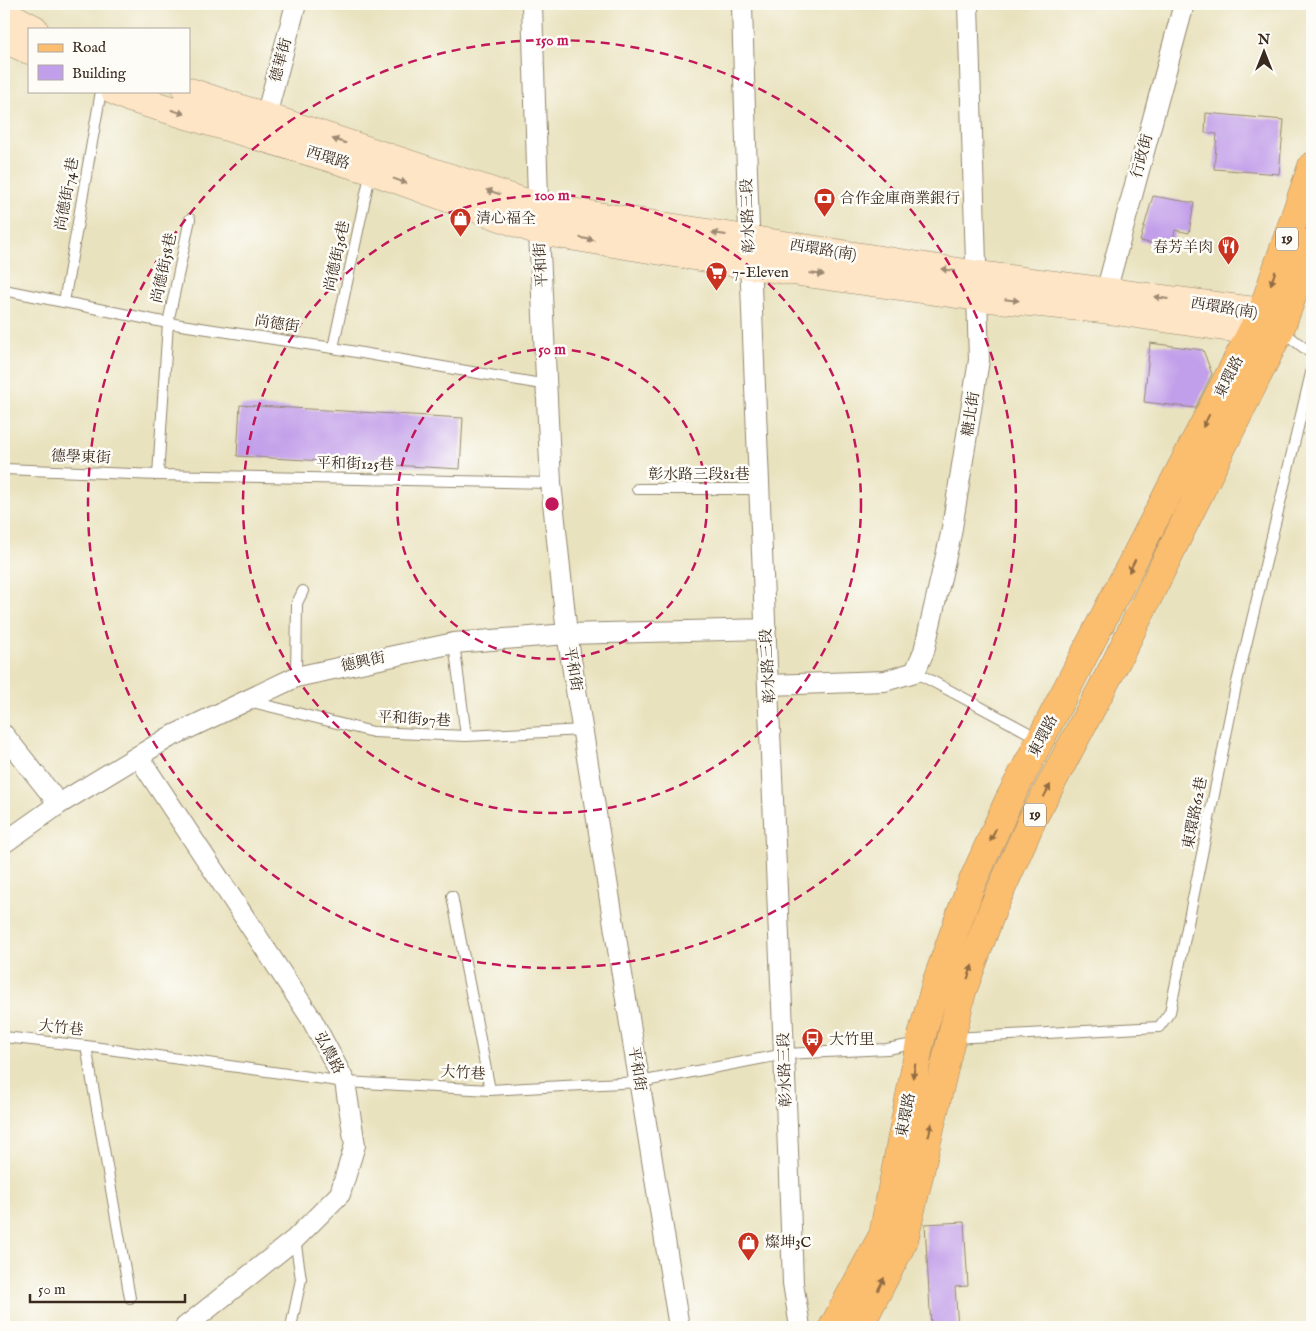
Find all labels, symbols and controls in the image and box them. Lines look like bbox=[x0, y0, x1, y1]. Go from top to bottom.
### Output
legend bbox=[28, 28, 190, 92]
north arrow bbox=[1238, 28, 1288, 78]
text: 150 m bbox=[535, 31, 569, 50]
text: N bbox=[1257, 31, 1270, 49]
street label: 德華街 bbox=[266, 36, 296, 84]
text: Road bbox=[72, 38, 107, 57]
text: Building bbox=[72, 64, 127, 83]
one-way arrow bbox=[171, 109, 186, 117]
street label: 行政街 bbox=[1127, 132, 1157, 180]
one-way arrow bbox=[331, 136, 346, 144]
street label: 西環路 bbox=[304, 142, 352, 174]
street label: 尚德街74巷 bbox=[51, 156, 83, 232]
one-way arrow bbox=[393, 177, 408, 185]
street label: 彰水路三段 bbox=[737, 178, 759, 254]
text: 100 m bbox=[534, 186, 570, 205]
bank icon: 合作金庫商業銀行 bbox=[812, 186, 836, 217]
one-way arrow bbox=[485, 188, 500, 196]
place label: 合作金庫商業銀行 bbox=[840, 189, 960, 208]
shop icon: 清心福全 bbox=[448, 206, 472, 237]
place label: 清心福全 bbox=[476, 209, 536, 228]
street label: 尚德街36巷 bbox=[320, 219, 354, 293]
road number: 19 bbox=[1276, 228, 1298, 250]
one-way arrow bbox=[710, 229, 726, 237]
street label: 尚德街58巷 bbox=[147, 231, 181, 305]
one-way arrow bbox=[579, 235, 595, 243]
street label: 西環路(南) bbox=[788, 235, 858, 265]
restaurant icon: 春芳羊肉 bbox=[1217, 235, 1241, 266]
place label: 春芳羊肉 bbox=[1153, 238, 1213, 257]
street label: 平和街 bbox=[530, 242, 552, 288]
supermarket icon: 7-Eleven bbox=[704, 260, 728, 291]
place label: 7-Eleven bbox=[732, 263, 789, 282]
one-way arrow bbox=[940, 266, 956, 274]
one-way arrow bbox=[809, 271, 825, 279]
one-way arrow bbox=[1269, 271, 1276, 286]
street label: 西環路(南) bbox=[1189, 293, 1259, 323]
one-way arrow bbox=[1153, 294, 1169, 302]
one-way arrow bbox=[1005, 296, 1021, 304]
street label: 尚德街 bbox=[253, 311, 301, 337]
text: 50 m bbox=[538, 340, 566, 359]
street label: 東環路 bbox=[1210, 353, 1248, 401]
street label: 糖北街 bbox=[958, 390, 984, 438]
one-way arrow bbox=[1202, 414, 1210, 428]
street label: 德學東街 bbox=[51, 446, 111, 468]
street label: 平和街125巷 bbox=[316, 454, 394, 474]
street label: 彰水路三段81巷 bbox=[648, 465, 750, 484]
centre of rings bbox=[543, 495, 561, 513]
one-way arrow bbox=[1128, 559, 1136, 573]
street label: 彰水路三段 bbox=[757, 628, 779, 704]
street label: 平和街 bbox=[560, 645, 586, 693]
street label: 德興街 bbox=[339, 648, 387, 676]
street label: 平和街97巷 bbox=[377, 708, 451, 730]
street label: 東環路 bbox=[1024, 712, 1062, 760]
street label: 東環路62巷 bbox=[1179, 775, 1211, 851]
one-way arrow bbox=[1043, 784, 1052, 798]
road number: 19 bbox=[1024, 804, 1046, 826]
one-way arrow bbox=[989, 828, 997, 842]
one-way arrow bbox=[967, 965, 974, 980]
street label: 大竹巷 bbox=[38, 1016, 84, 1040]
bus stop icon: 大竹里 bbox=[801, 1027, 825, 1058]
street label: 弘農路 bbox=[310, 1029, 348, 1077]
place label: 大竹里 bbox=[829, 1030, 874, 1049]
street label: 彰水路三段 bbox=[774, 1032, 796, 1108]
street label: 平和街 bbox=[624, 1045, 650, 1093]
street label: 大竹巷 bbox=[440, 1062, 486, 1084]
one-way arrow bbox=[910, 1064, 918, 1080]
street label: 東環路 bbox=[892, 1091, 920, 1139]
one-way arrow bbox=[926, 1122, 934, 1137]
shop icon: 燦坤3C bbox=[737, 1230, 761, 1261]
place label: 燦坤3C bbox=[765, 1233, 812, 1252]
scale bar bbox=[30, 1271, 185, 1303]
one-way arrow bbox=[877, 1277, 885, 1291]
text: 50 m bbox=[38, 1280, 66, 1299]

